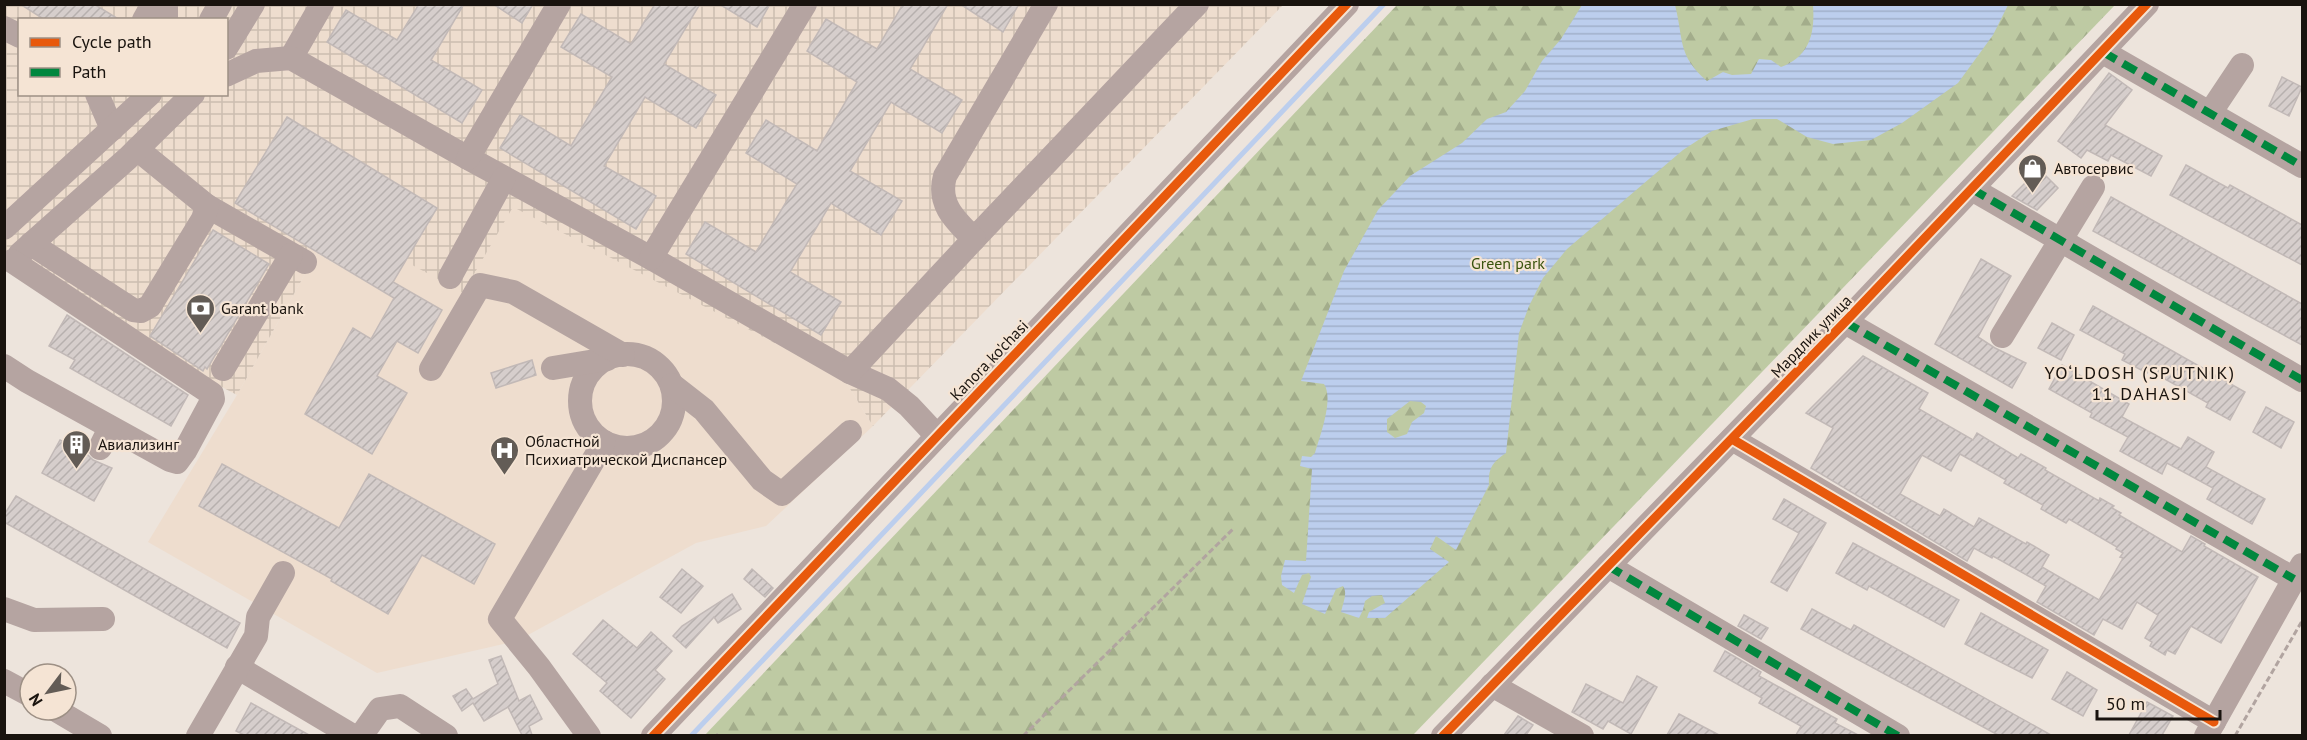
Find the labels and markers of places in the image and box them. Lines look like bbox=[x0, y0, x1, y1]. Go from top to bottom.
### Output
shop icon: Автосервис bbox=[2017, 152, 2049, 194]
place label: Автосервис bbox=[2054, 158, 2134, 178]
bank icon: Garant bank bbox=[184, 292, 216, 334]
place label: Garant bank bbox=[221, 298, 304, 318]
building icon: Авиализинг bbox=[61, 428, 93, 470]
place label: Областной Психиатрической Диспансер bbox=[525, 431, 727, 469]
place label: Авиализинг bbox=[98, 434, 179, 454]
hospital icon: Областной Психиатрической Диспансер bbox=[488, 434, 520, 476]

